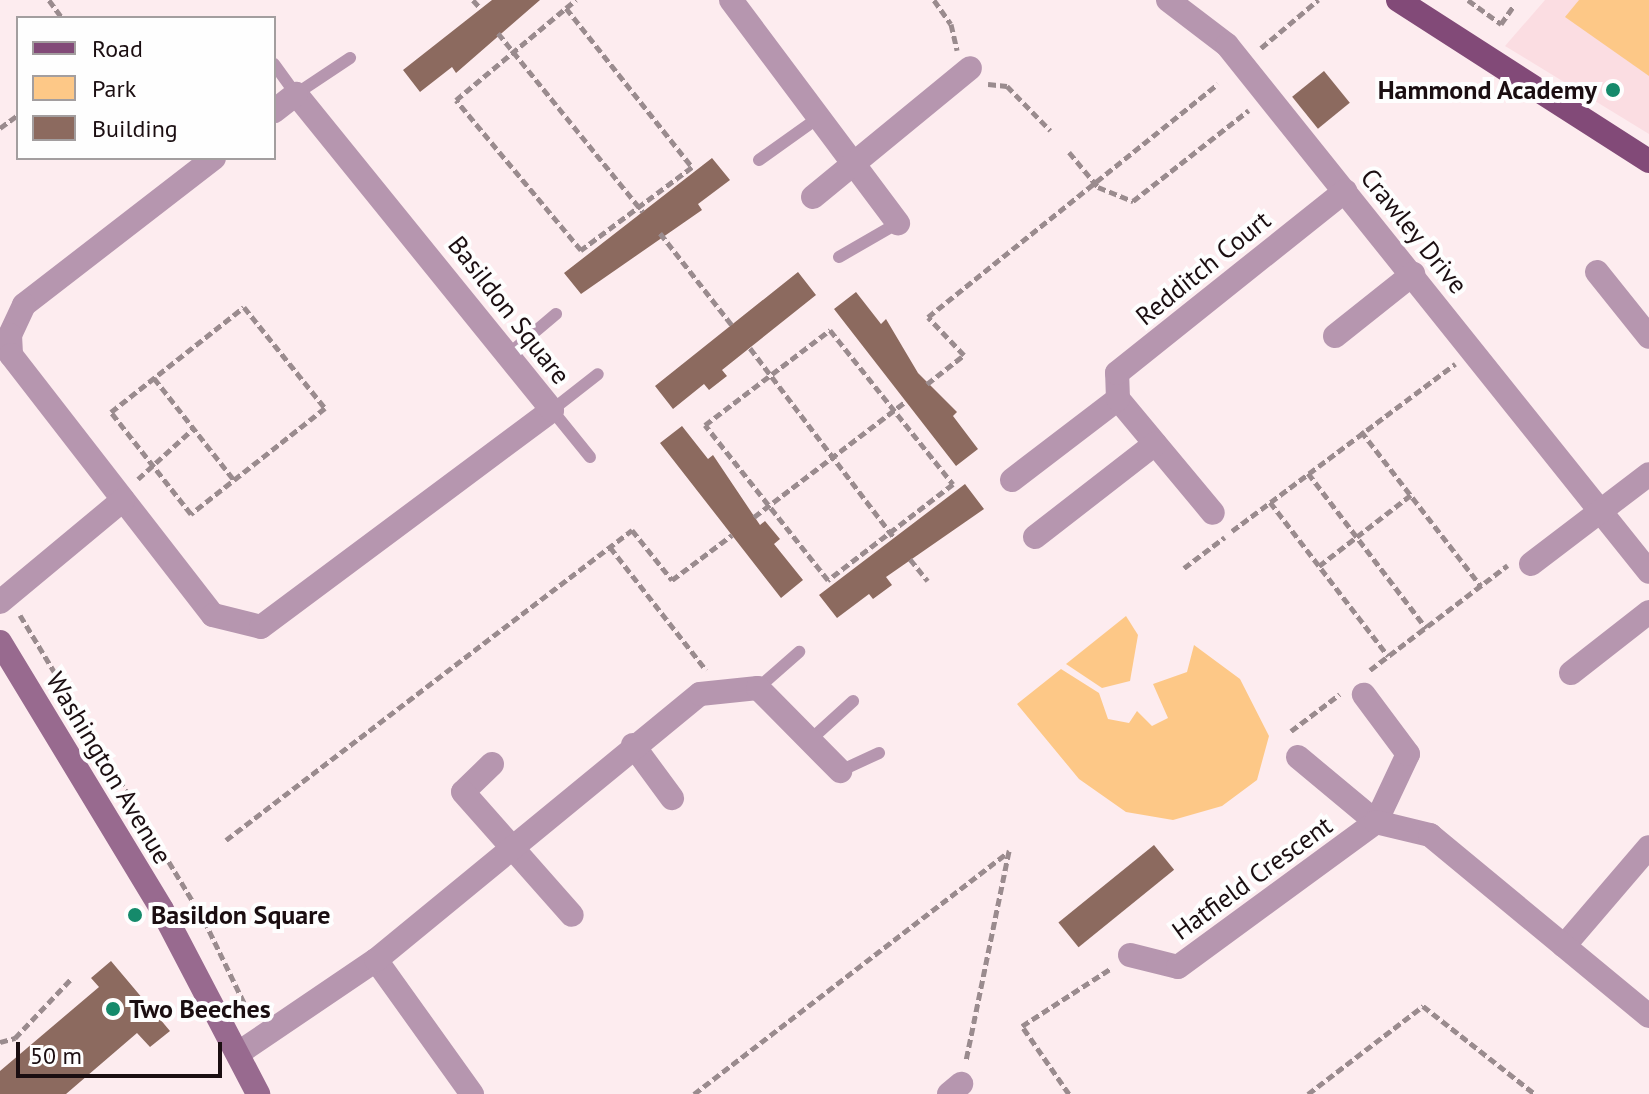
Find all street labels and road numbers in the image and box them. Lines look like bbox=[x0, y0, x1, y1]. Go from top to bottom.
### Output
street label: Crawley Drive bbox=[1354, 162, 1474, 300]
street label: Redditch Court bbox=[1129, 204, 1277, 332]
street label: Basildon Square bbox=[441, 230, 577, 390]
street label: Washington Avenue bbox=[39, 666, 179, 870]
street label: Hatfield Crescent bbox=[1166, 810, 1338, 946]

